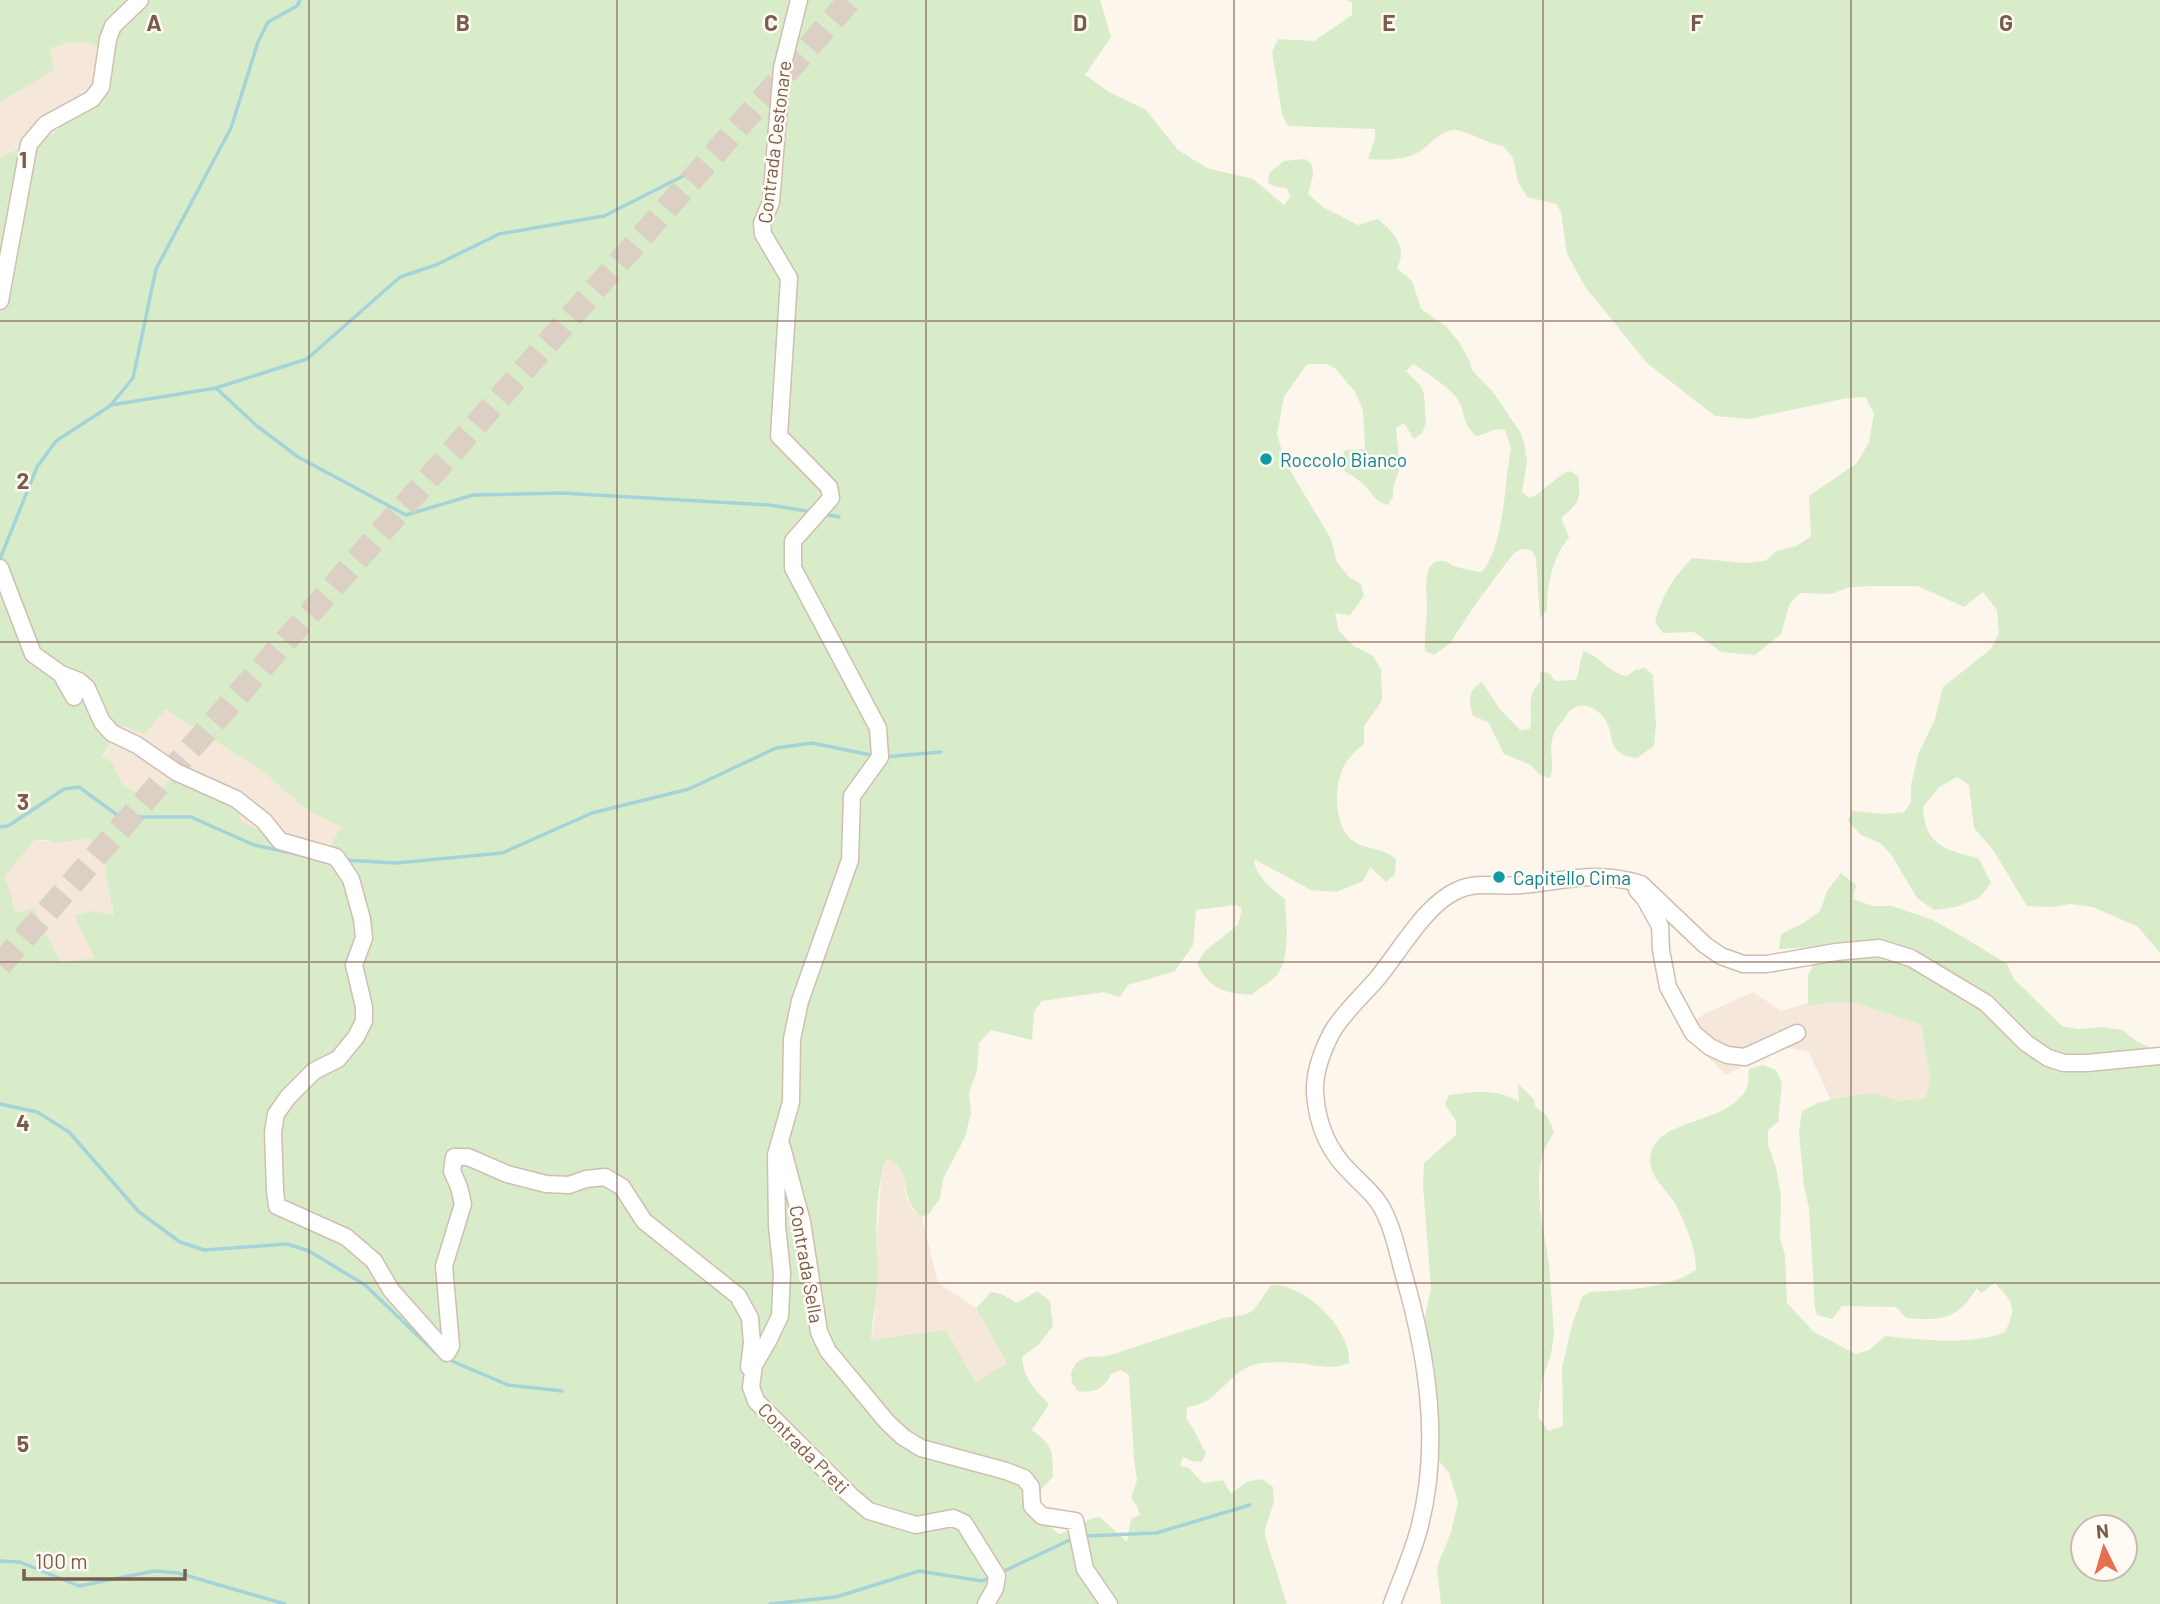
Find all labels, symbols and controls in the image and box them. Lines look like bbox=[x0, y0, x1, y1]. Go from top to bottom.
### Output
text: A bbox=[146, 8, 162, 36]
text: B bbox=[456, 8, 470, 36]
text: C bbox=[764, 8, 778, 36]
text: D bbox=[1073, 8, 1087, 36]
text: E bbox=[1382, 8, 1396, 36]
text: F bbox=[1691, 8, 1704, 36]
text: G bbox=[1999, 8, 2013, 36]
street label: Contrada Cestonare bbox=[753, 59, 795, 225]
text: 1 bbox=[19, 145, 27, 173]
place label: Roccolo Bianco bbox=[1280, 448, 1407, 471]
marker: Roccolo Bianco bbox=[1258, 451, 1274, 467]
text: 2 bbox=[17, 466, 29, 494]
text: 3 bbox=[17, 787, 29, 815]
place label: Capitello Cima bbox=[1513, 866, 1631, 889]
marker: Capitello Cima bbox=[1491, 869, 1507, 885]
text: 4 bbox=[16, 1108, 30, 1136]
street label: Contrada Sella bbox=[785, 1203, 829, 1325]
street label: Contrada Preti bbox=[754, 1398, 854, 1498]
text: 5 bbox=[17, 1429, 29, 1457]
north arrow bbox=[2069, 1513, 2139, 1583]
text: N bbox=[2095, 1519, 2110, 1543]
scale bar bbox=[24, 1538, 186, 1582]
text: 100 m bbox=[35, 1548, 88, 1573]

